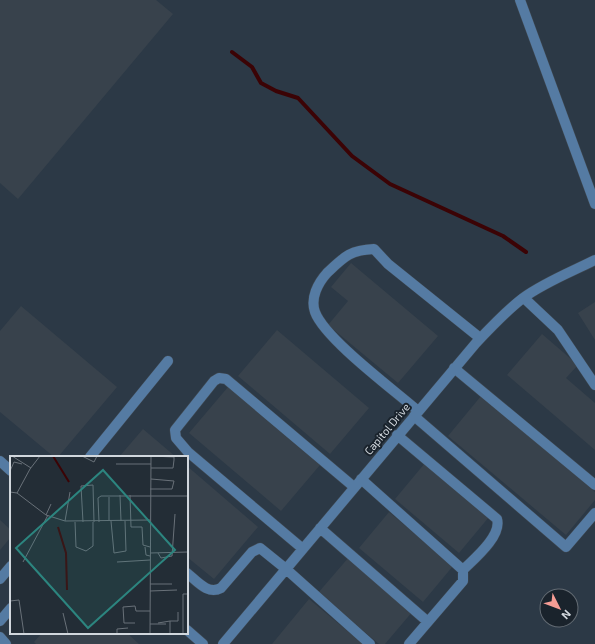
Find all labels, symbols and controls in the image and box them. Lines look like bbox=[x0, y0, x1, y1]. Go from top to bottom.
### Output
street label: Capitol Drive bbox=[361, 400, 412, 457]
inset map bbox=[10, 456, 188, 634]
north arrow bbox=[539, 588, 579, 628]
text: N bbox=[559, 608, 574, 622]

